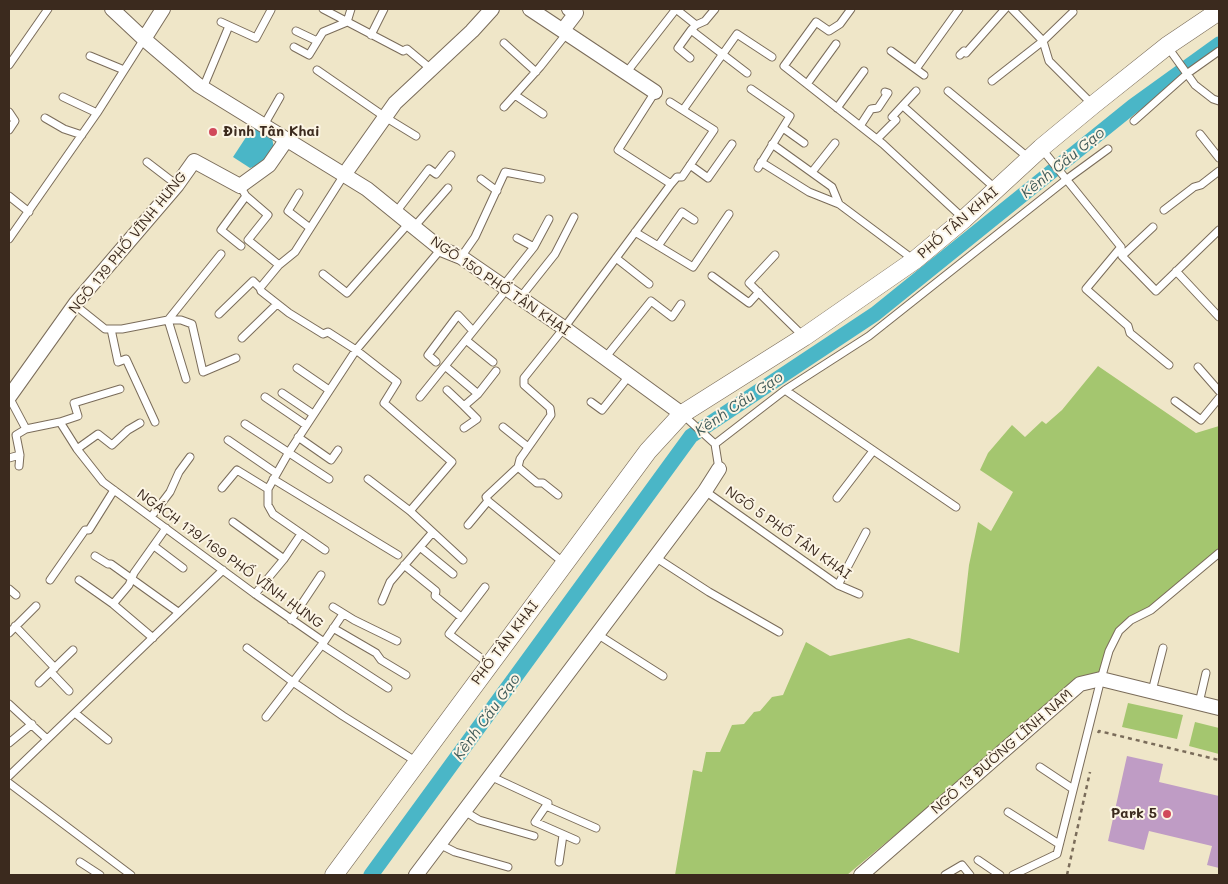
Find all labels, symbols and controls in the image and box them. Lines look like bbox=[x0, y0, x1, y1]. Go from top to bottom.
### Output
place label: Đình Tân Khai bbox=[223, 124, 320, 140]
water label: Kênh Cầu Gạo bbox=[1018, 124, 1108, 202]
marker: Đình Tân Khai bbox=[207, 126, 219, 138]
street label: NGÕ 179 PHỐ VĨNH HƯNG bbox=[65, 169, 191, 317]
street label: PHỐ TÂN KHAI bbox=[914, 184, 1002, 262]
street label: NGÕ 150 PHỐ TÂN KHAI bbox=[427, 233, 573, 339]
water label: Kênh Cầu Gạo bbox=[692, 368, 786, 440]
street label: NGÕ 5 PHỐ TÂN KHAI bbox=[722, 483, 854, 583]
street label: NGÁCH 179/169 PHỐ VĨNH HƯNG bbox=[134, 486, 326, 632]
street label: PHỐ TÂN KHAI bbox=[468, 598, 542, 688]
water label: Kênh Cầu Gạo bbox=[450, 670, 524, 764]
street label: NGÕ 13 ĐƯỜNG LĨNH NAM bbox=[928, 686, 1076, 818]
place label: Park 5 bbox=[1111, 806, 1157, 822]
marker: Park 5 bbox=[1161, 808, 1173, 820]

